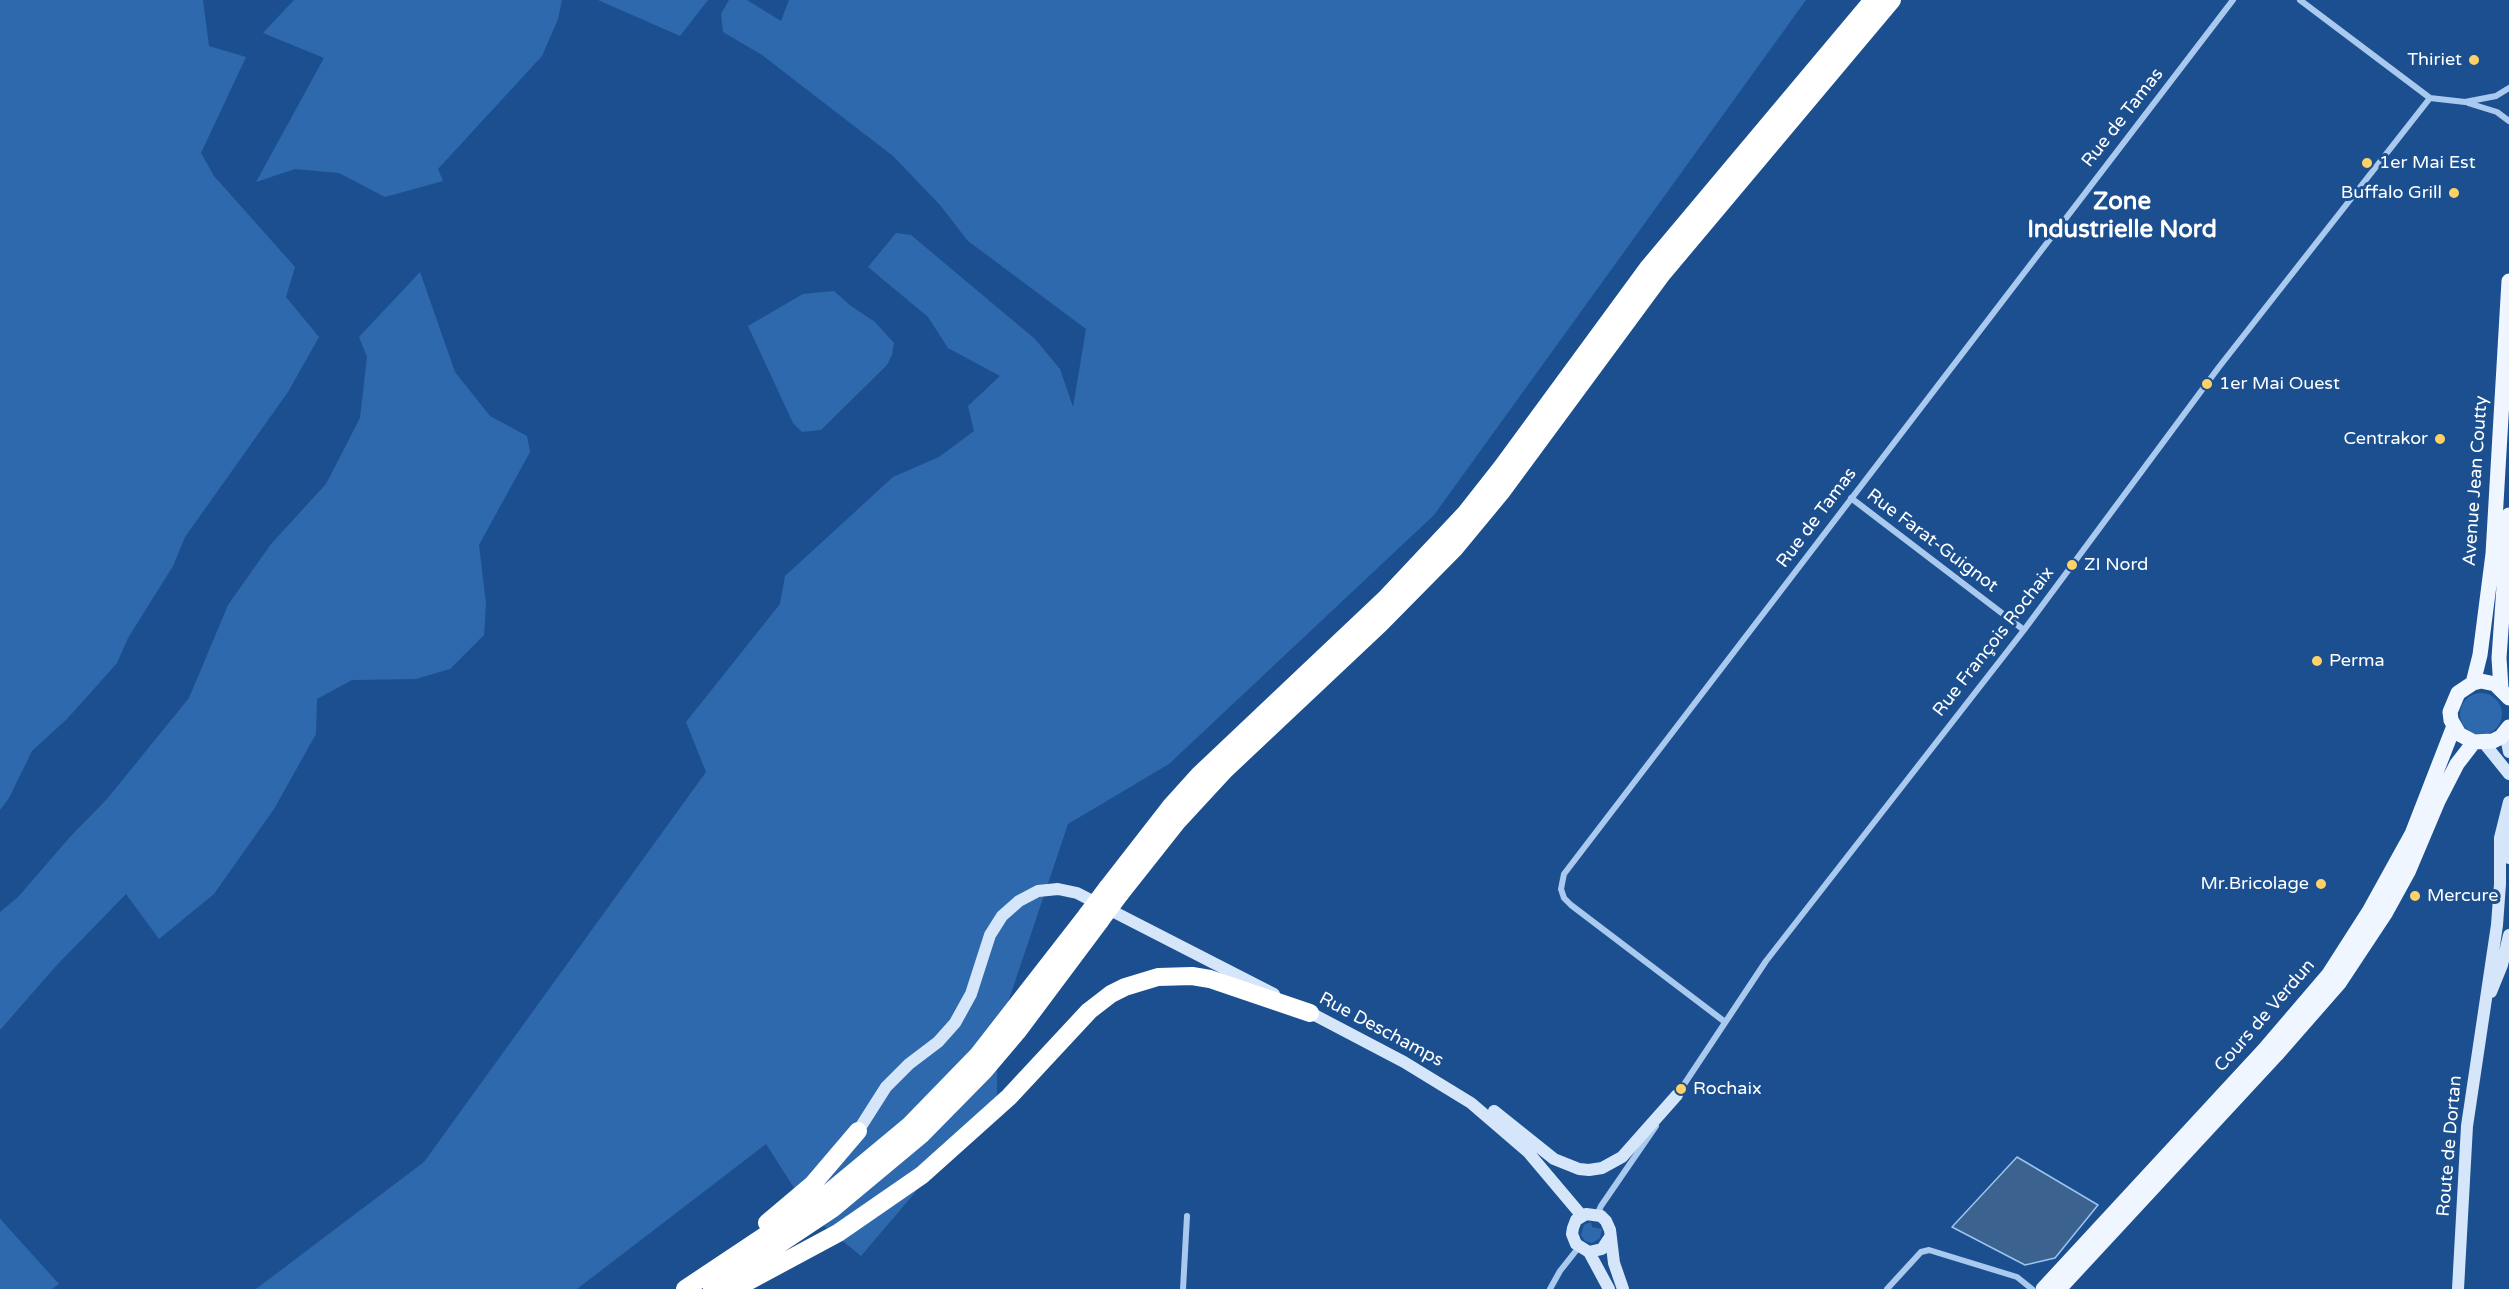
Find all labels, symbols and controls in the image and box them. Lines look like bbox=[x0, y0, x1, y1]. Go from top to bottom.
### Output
place label: Thiriet bbox=[2407, 49, 2462, 71]
marker: Thiriet bbox=[2467, 53, 2481, 67]
street label: Rue de Tamas bbox=[2078, 64, 2168, 172]
place label: 1er Mai Est bbox=[2379, 152, 2476, 174]
marker: 1er Mai Est bbox=[2360, 156, 2374, 170]
place label: Buffalo Grill bbox=[2341, 182, 2442, 204]
marker: Buffalo Grill bbox=[2447, 186, 2461, 200]
district label: Zone Industrielle Nord bbox=[2027, 189, 2217, 245]
place label: 1er Mai Ouest bbox=[2219, 373, 2340, 395]
marker: 1er Mai Ouest bbox=[2200, 377, 2214, 391]
street label: Avenue Jean Coutty bbox=[2459, 395, 2493, 567]
place label: Centrakor bbox=[2343, 428, 2428, 450]
marker: Centrakor bbox=[2433, 432, 2447, 446]
street label: Rue de Tamas bbox=[1772, 464, 1862, 572]
street label: Rue Farat-Guignot bbox=[1862, 485, 2002, 597]
place label: ZI Nord bbox=[2084, 554, 2148, 576]
marker: ZI Nord bbox=[2065, 558, 2079, 572]
street label: Rue François Rochaix bbox=[1929, 563, 2059, 721]
place label: Perma bbox=[2329, 650, 2385, 672]
marker: Perma bbox=[2310, 654, 2324, 668]
place label: Mr.Bricolage bbox=[2200, 873, 2309, 895]
marker: Mr.Bricolage bbox=[2314, 877, 2328, 891]
place label: Mercure bbox=[2427, 885, 2498, 907]
marker: Mercure bbox=[2408, 889, 2422, 903]
street label: Cours de Verdun bbox=[2210, 955, 2320, 1077]
street label: Rue Deschamps bbox=[1315, 988, 1447, 1072]
street label: Route de Dortan bbox=[2433, 1075, 2467, 1217]
place label: Rochaix bbox=[1693, 1078, 1762, 1100]
marker: Rochaix bbox=[1674, 1082, 1688, 1096]

